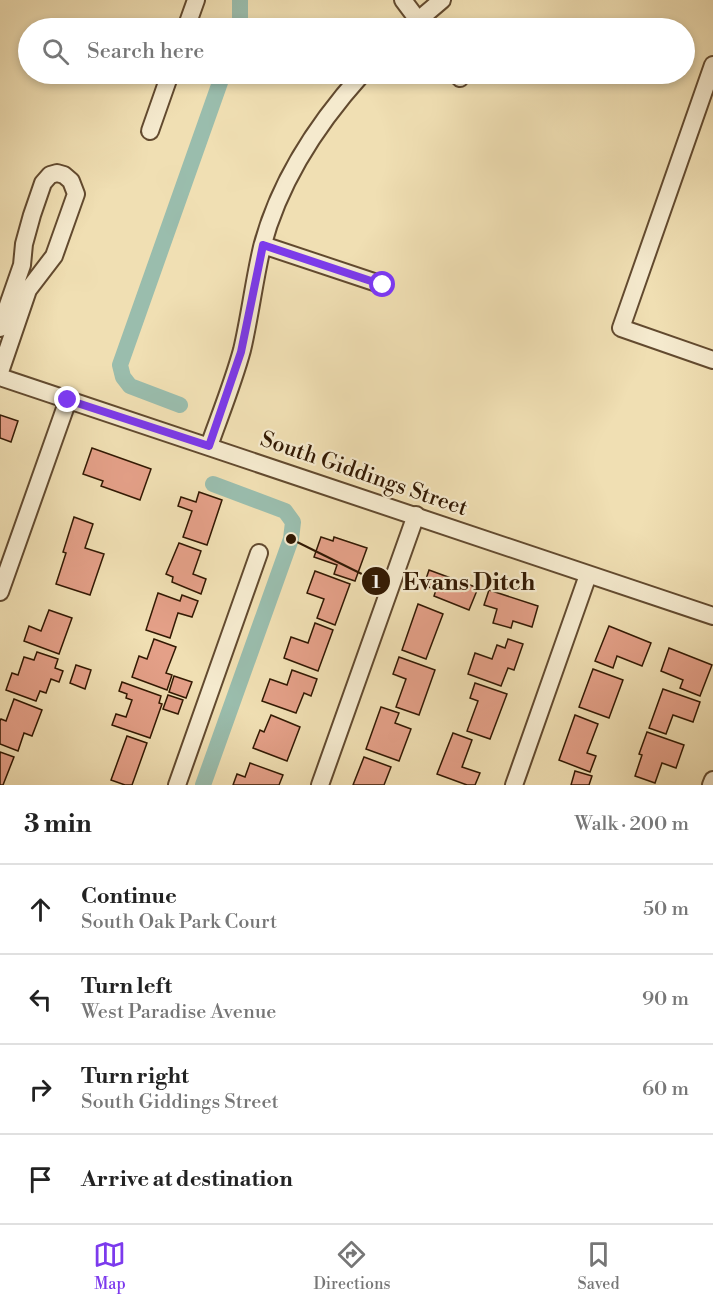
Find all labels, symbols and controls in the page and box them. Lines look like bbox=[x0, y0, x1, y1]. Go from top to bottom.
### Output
search box bbox=[18, 18, 695, 84]
icon: search bbox=[39, 35, 72, 68]
text: Search here bbox=[87, 38, 204, 65]
route start bbox=[369, 271, 395, 297]
route end bbox=[54, 386, 80, 412]
street label: South Giddings Street bbox=[257, 426, 471, 522]
callout: Evans Ditch bbox=[361, 560, 548, 602]
text: Evans Ditch bbox=[403, 568, 536, 598]
text: 1 bbox=[372, 571, 381, 594]
text: 3 min bbox=[24, 808, 92, 840]
text: Walk · 200 m bbox=[575, 812, 689, 837]
text: Continue bbox=[81, 883, 177, 910]
icon: ahead bbox=[24, 893, 57, 926]
text: 50 m bbox=[643, 897, 689, 922]
text: South Oak Park Court bbox=[81, 910, 277, 935]
text: Turn left bbox=[81, 973, 172, 1000]
icon: left bbox=[24, 983, 57, 1016]
text: 90 m bbox=[642, 987, 689, 1012]
text: West Paradise Avenue bbox=[81, 1000, 276, 1025]
text: Turn right bbox=[81, 1063, 189, 1090]
icon: right bbox=[24, 1073, 57, 1106]
text: 60 m bbox=[642, 1077, 689, 1102]
text: South Giddings Street bbox=[81, 1090, 279, 1115]
icon: arrive bbox=[24, 1163, 57, 1196]
text: Arrive at destination bbox=[81, 1166, 293, 1193]
tab: Map bbox=[93, 1238, 126, 1294]
tab: Directions bbox=[313, 1238, 391, 1294]
tab: Saved bbox=[577, 1238, 620, 1294]

